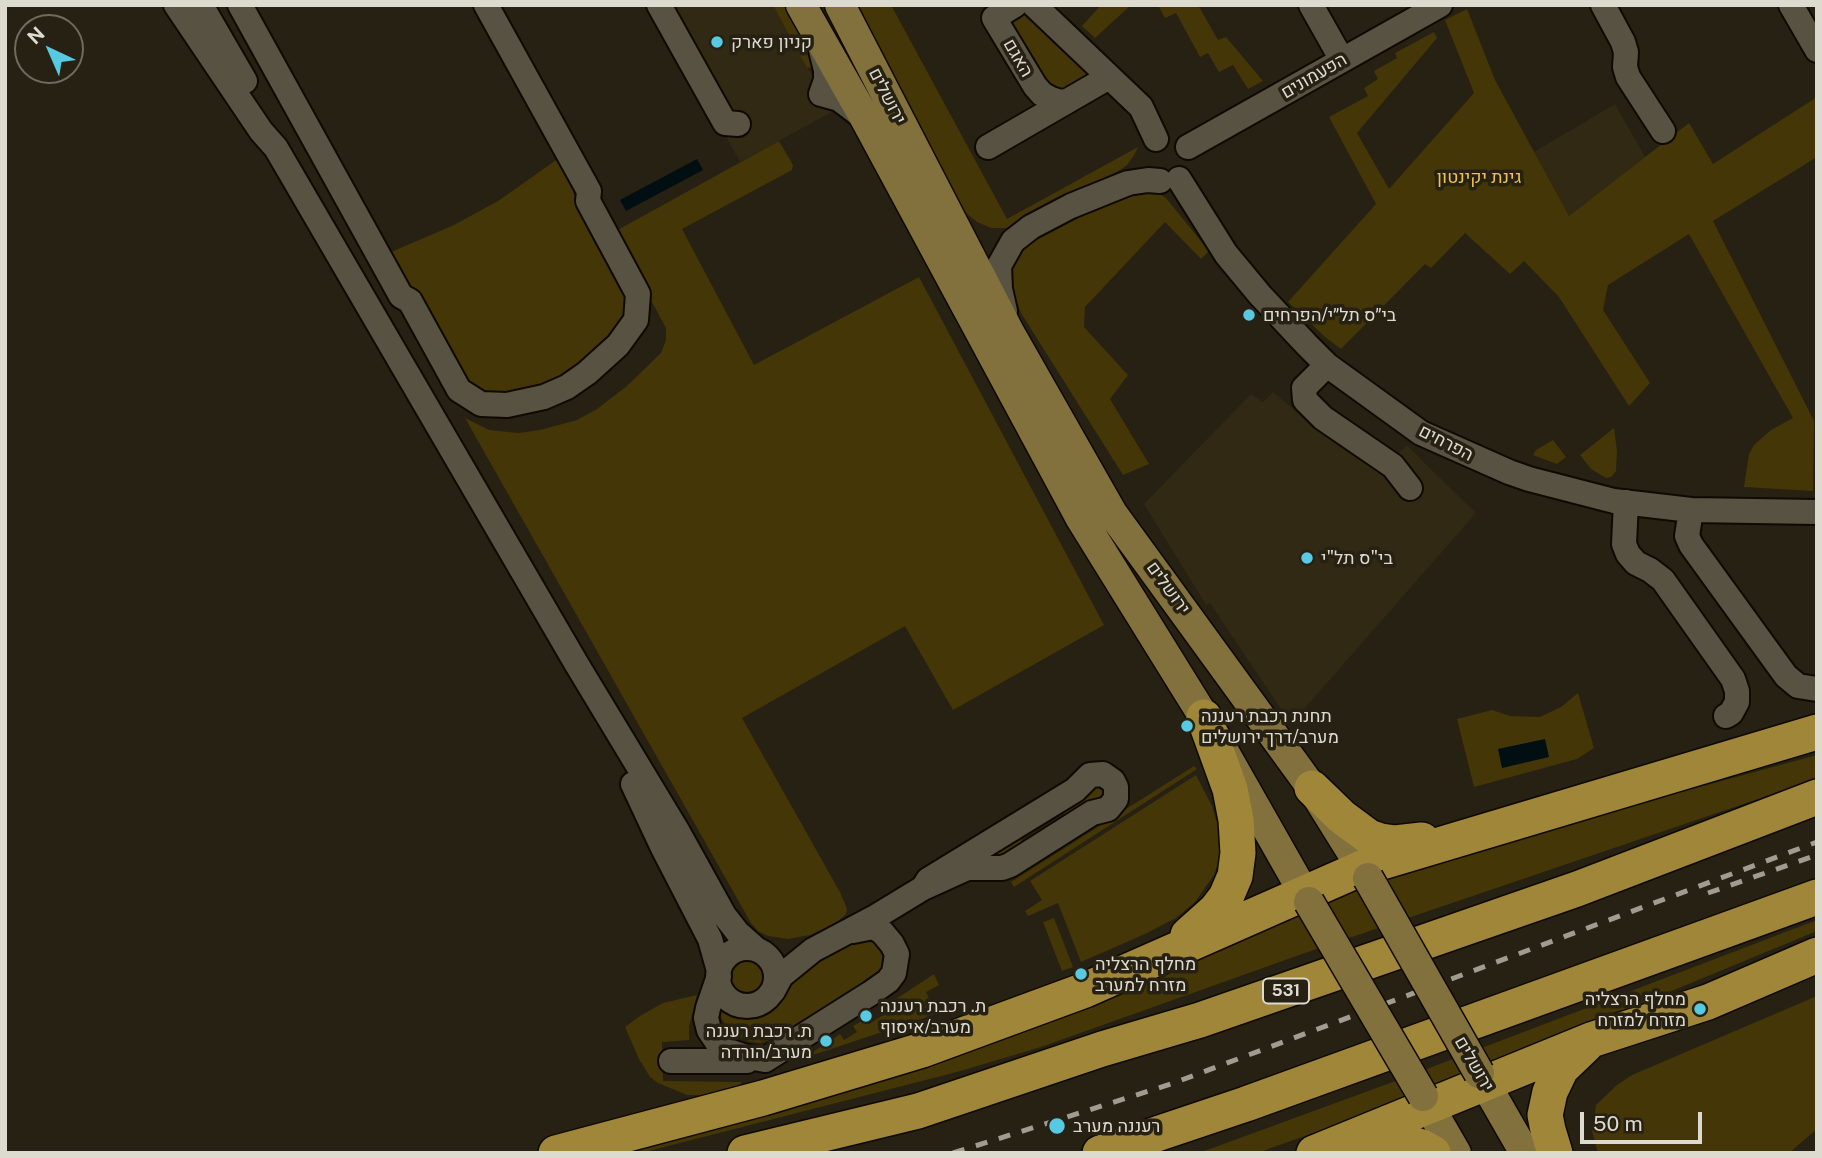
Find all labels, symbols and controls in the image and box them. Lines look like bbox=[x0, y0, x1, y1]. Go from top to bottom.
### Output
north arrow bbox=[14, 14, 84, 84]
text: N bbox=[23, 22, 49, 48]
place label: קניון פארק bbox=[731, 31, 812, 53]
marker: קניון פארק bbox=[709, 34, 725, 50]
street label: האגם bbox=[999, 35, 1037, 81]
street label: הפעמונים bbox=[1277, 49, 1351, 103]
street label: ירושלים bbox=[864, 64, 910, 128]
park label: גינת יקינטון bbox=[1437, 166, 1521, 188]
place label: בי״ס תל״י/הפרחים bbox=[1263, 304, 1396, 326]
marker: בי״ס תל״י/הפרחים bbox=[1241, 307, 1257, 323]
street label: הפרחים bbox=[1415, 420, 1477, 466]
place label: בי"ס תל"י bbox=[1321, 547, 1393, 569]
marker: בי"ס תל"י bbox=[1299, 550, 1315, 566]
street label: ירושלים bbox=[1142, 557, 1194, 619]
place label: תחנת רכבת רעננה מערב/דרך ירושלים bbox=[1201, 705, 1339, 748]
marker: תחנת רכבת רעננה מערב/דרך ירושלים bbox=[1179, 718, 1195, 734]
place label: מחלף הרצליה מזרח למערב bbox=[1095, 953, 1196, 996]
marker: מחלף הרצליה מזרח למערב bbox=[1073, 966, 1089, 982]
road number: 531 bbox=[1263, 979, 1309, 1004]
place label: מחלף הרצליה מזרח למזרח bbox=[1585, 988, 1686, 1030]
place label: ת. רכבת רעננה מערב/איסוף bbox=[880, 995, 986, 1038]
marker: מחלף הרצליה מזרח למזרח bbox=[1692, 1001, 1708, 1017]
marker: ת. רכבת רעננה מערב/איסוף bbox=[858, 1008, 874, 1024]
place label: ת. רכבת רעננה מערב/הורדה bbox=[706, 1020, 812, 1062]
marker: ת. רכבת רעננה מערב/הורדה bbox=[818, 1033, 834, 1049]
street label: ירושלים bbox=[1450, 1033, 1498, 1095]
scale bar bbox=[1584, 1098, 1706, 1142]
text: 50 m bbox=[1593, 1111, 1643, 1136]
place label: רעננה מערב bbox=[1073, 1115, 1160, 1137]
marker: רעננה מערב bbox=[1047, 1116, 1067, 1136]

